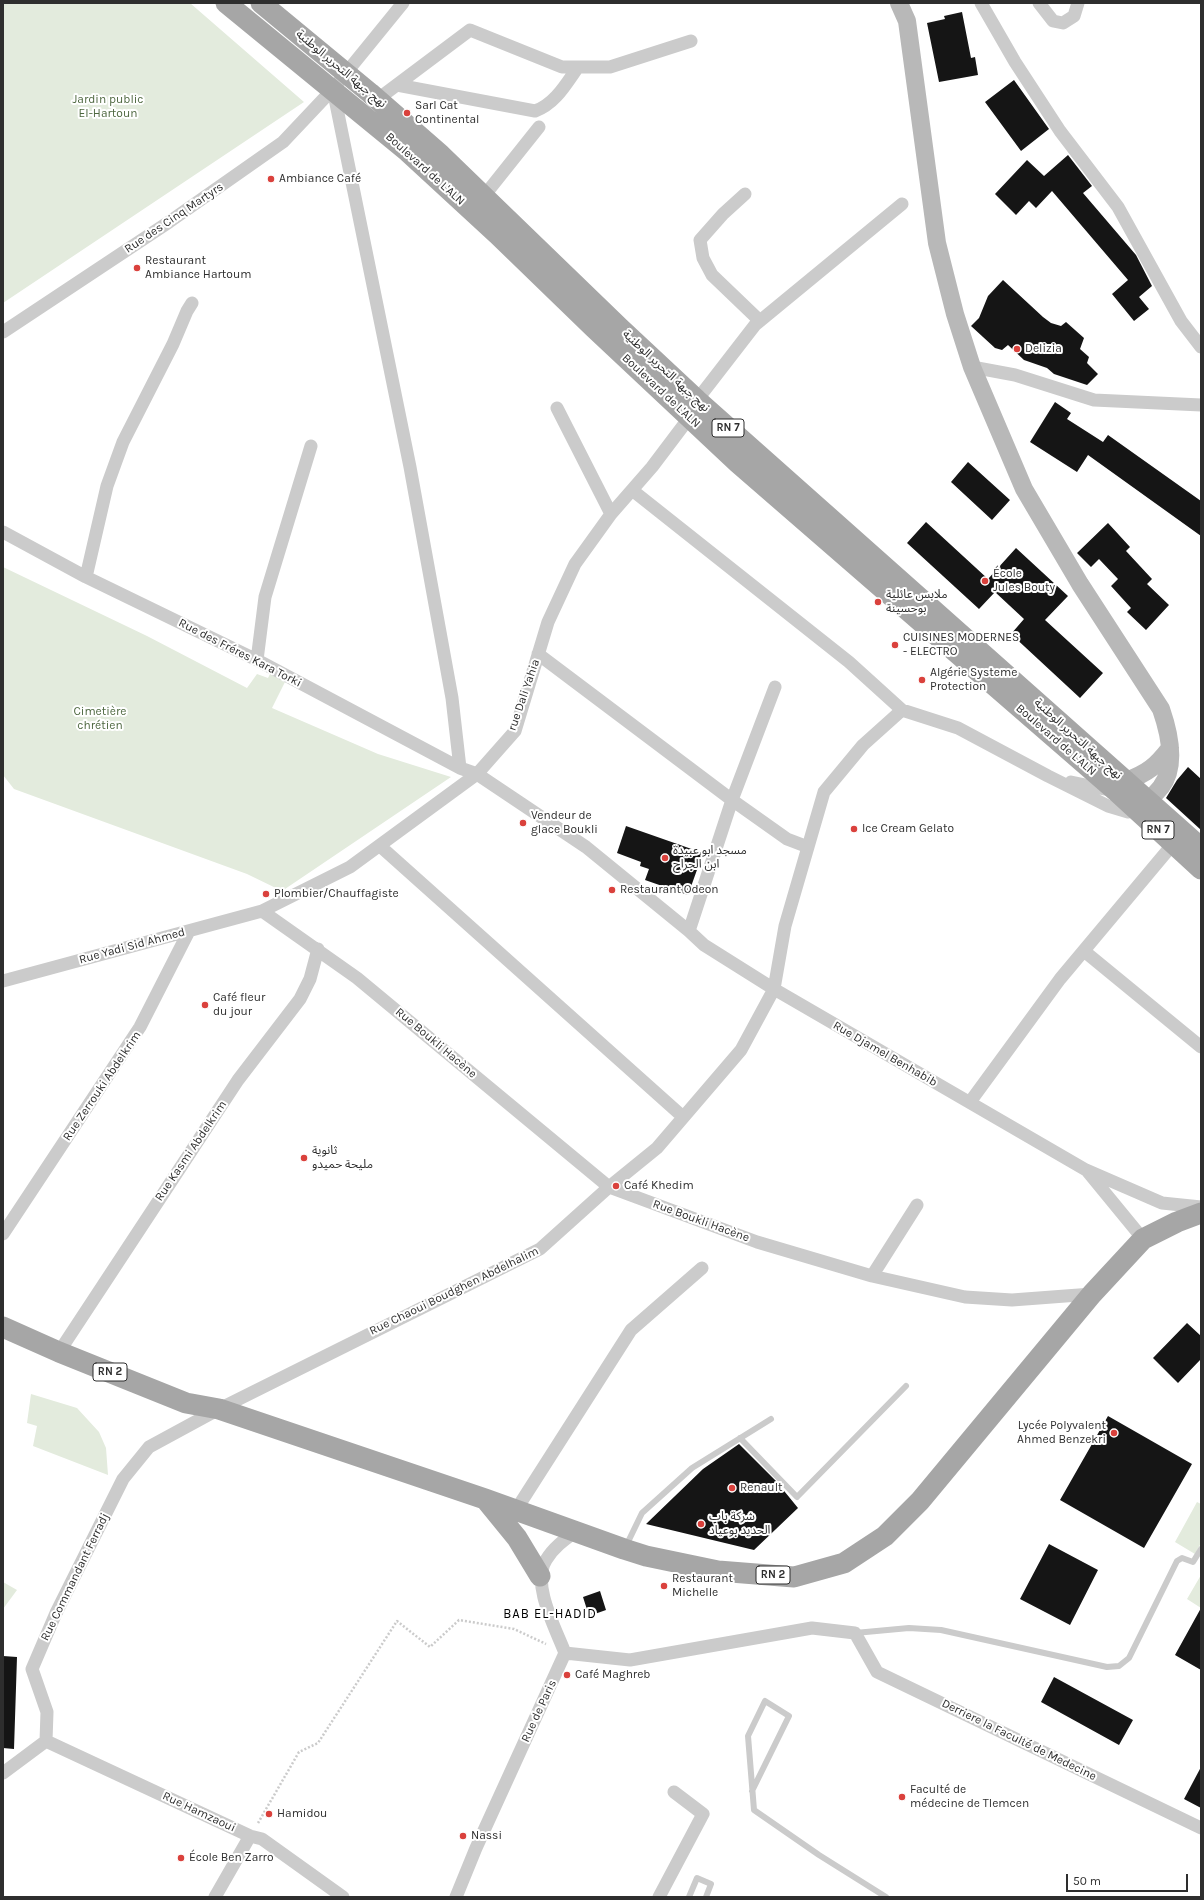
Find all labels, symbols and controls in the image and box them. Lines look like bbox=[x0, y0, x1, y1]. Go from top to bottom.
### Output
street label: نهج جبهة التحرير الوطنية bbox=[293, 27, 389, 111]
park label: Jardin public El-Hartoun bbox=[72, 93, 144, 121]
place label: Sarl Cat Continental bbox=[415, 99, 479, 127]
marker: Sarl Cat Continental bbox=[402, 108, 412, 118]
street label: Boulevard de L'ALN bbox=[382, 130, 468, 208]
place label: Ambiance Café bbox=[279, 172, 361, 186]
marker: Ambiance Café bbox=[266, 174, 276, 184]
street label: Rue des Cinq Martyrs bbox=[122, 180, 226, 256]
place label: Restaurant Ambiance Hartoum bbox=[145, 254, 251, 282]
marker: Restaurant Ambiance Hartoum bbox=[132, 263, 142, 273]
street label: نهج جبهة التحرير الوطنية bbox=[619, 327, 713, 415]
place label: Delizia bbox=[1025, 342, 1062, 356]
marker: Delizia bbox=[1012, 344, 1022, 354]
street label: Boulevard de L'ALN bbox=[619, 351, 703, 431]
road number: RN 7 bbox=[712, 419, 744, 437]
place label: École Jules Bouty bbox=[993, 567, 1055, 595]
marker: École Jules Bouty bbox=[980, 576, 990, 586]
place label: ملابس عائلية بوحسينة bbox=[886, 588, 947, 616]
marker: ملابس عائلية بوحسينة bbox=[873, 597, 883, 607]
street label: Rue des Fréres Kara Torki bbox=[176, 616, 304, 690]
place label: CUISINES MODERNES - ELECTRO bbox=[903, 631, 1019, 659]
marker: CUISINES MODERNES - ELECTRO bbox=[890, 640, 900, 650]
street label: rue Dali Yahia bbox=[505, 657, 543, 733]
place label: Algérie Systeme Protection bbox=[930, 666, 1017, 694]
marker: Algérie Systeme Protection bbox=[917, 675, 927, 685]
street label: نهج جبهة التحرير الوطنية bbox=[1031, 696, 1125, 782]
street label: Boulevard de L'ALN bbox=[1013, 701, 1099, 779]
park label: Cimetière chrétien bbox=[73, 705, 127, 733]
place label: Vendeur de glace Boukli bbox=[531, 809, 598, 837]
marker: Vendeur de glace Boukli bbox=[518, 818, 528, 828]
road number: RN 7 bbox=[1142, 821, 1174, 839]
place label: Ice Cream Gelato bbox=[862, 822, 954, 836]
marker: Ice Cream Gelato bbox=[849, 824, 859, 834]
place label: مسجد ابو عبيدة ابن الجراح bbox=[673, 844, 747, 872]
marker: مسجد ابو عبيدة ابن الجراح bbox=[660, 853, 670, 863]
place label: Restaurant Odeon bbox=[620, 883, 719, 897]
marker: Restaurant Odeon bbox=[607, 885, 617, 895]
place label: Plombier/Chauffagiste bbox=[274, 887, 399, 901]
marker: Plombier/Chauffagiste bbox=[261, 889, 271, 899]
street label: Rue Yadi Sid Ahmed bbox=[77, 925, 187, 967]
place label: Café fleur du jour bbox=[213, 991, 265, 1019]
marker: Café fleur du jour bbox=[200, 1000, 210, 1010]
street label: Rue Boukli Hacène bbox=[392, 1005, 480, 1081]
street label: Rue Djamel Benhabib bbox=[830, 1018, 940, 1090]
street label: Rue Zerrouki Abdelkrim bbox=[60, 1028, 144, 1144]
street label: Rue Kasmi Abdelkrim bbox=[152, 1098, 230, 1204]
place label: ثانوية مليحة حميدو bbox=[312, 1144, 373, 1172]
marker: ثانوية مليحة حميدو bbox=[299, 1153, 309, 1163]
place label: Café Khedim bbox=[624, 1179, 694, 1193]
marker: Café Khedim bbox=[611, 1181, 621, 1191]
street label: Rue Boukli Hacène bbox=[651, 1197, 751, 1245]
street label: Rue Chaoui Boudghen Abdelhalim bbox=[367, 1244, 541, 1338]
road number: RN 2 bbox=[93, 1363, 127, 1381]
place label: Lycée Polyvalent Ahmed Benzekri bbox=[1017, 1419, 1106, 1447]
marker: Lycée Polyvalent Ahmed Benzekri bbox=[1109, 1428, 1119, 1438]
place label: Renault bbox=[740, 1481, 782, 1495]
marker: Renault bbox=[727, 1483, 737, 1493]
place label: شركة باب الحديد بوعياد bbox=[709, 1510, 770, 1538]
street label: Rue Commandant Ferradj bbox=[38, 1511, 112, 1643]
marker: شركة باب الحديد بوعياد bbox=[696, 1519, 706, 1529]
road number: RN 2 bbox=[756, 1566, 790, 1584]
place label: Restaurant Michelle bbox=[672, 1572, 733, 1600]
marker: Restaurant Michelle bbox=[659, 1581, 669, 1591]
district label: BAB EL-HADID bbox=[503, 1606, 597, 1622]
place label: Café Maghreb bbox=[575, 1668, 650, 1682]
marker: Café Maghreb bbox=[562, 1670, 572, 1680]
street label: Rue de Paris bbox=[518, 1677, 560, 1745]
street label: Derriere la Faculté de Medecine bbox=[939, 1696, 1099, 1784]
place label: Faculté de médecine de Tlemcen bbox=[910, 1783, 1029, 1811]
street label: Rue Hamzaoui bbox=[160, 1789, 238, 1835]
marker: Faculté de médecine de Tlemcen bbox=[897, 1792, 907, 1802]
place label: Hamidou bbox=[277, 1807, 327, 1821]
marker: Hamidou bbox=[264, 1809, 274, 1819]
place label: Nassi bbox=[471, 1829, 502, 1843]
marker: Nassi bbox=[458, 1831, 468, 1841]
place label: École Ben Zarro bbox=[189, 1851, 274, 1865]
marker: École Ben Zarro bbox=[176, 1853, 186, 1863]
scale bar bbox=[1068, 1866, 1190, 1892]
text: 50 m bbox=[1073, 1874, 1101, 1888]

